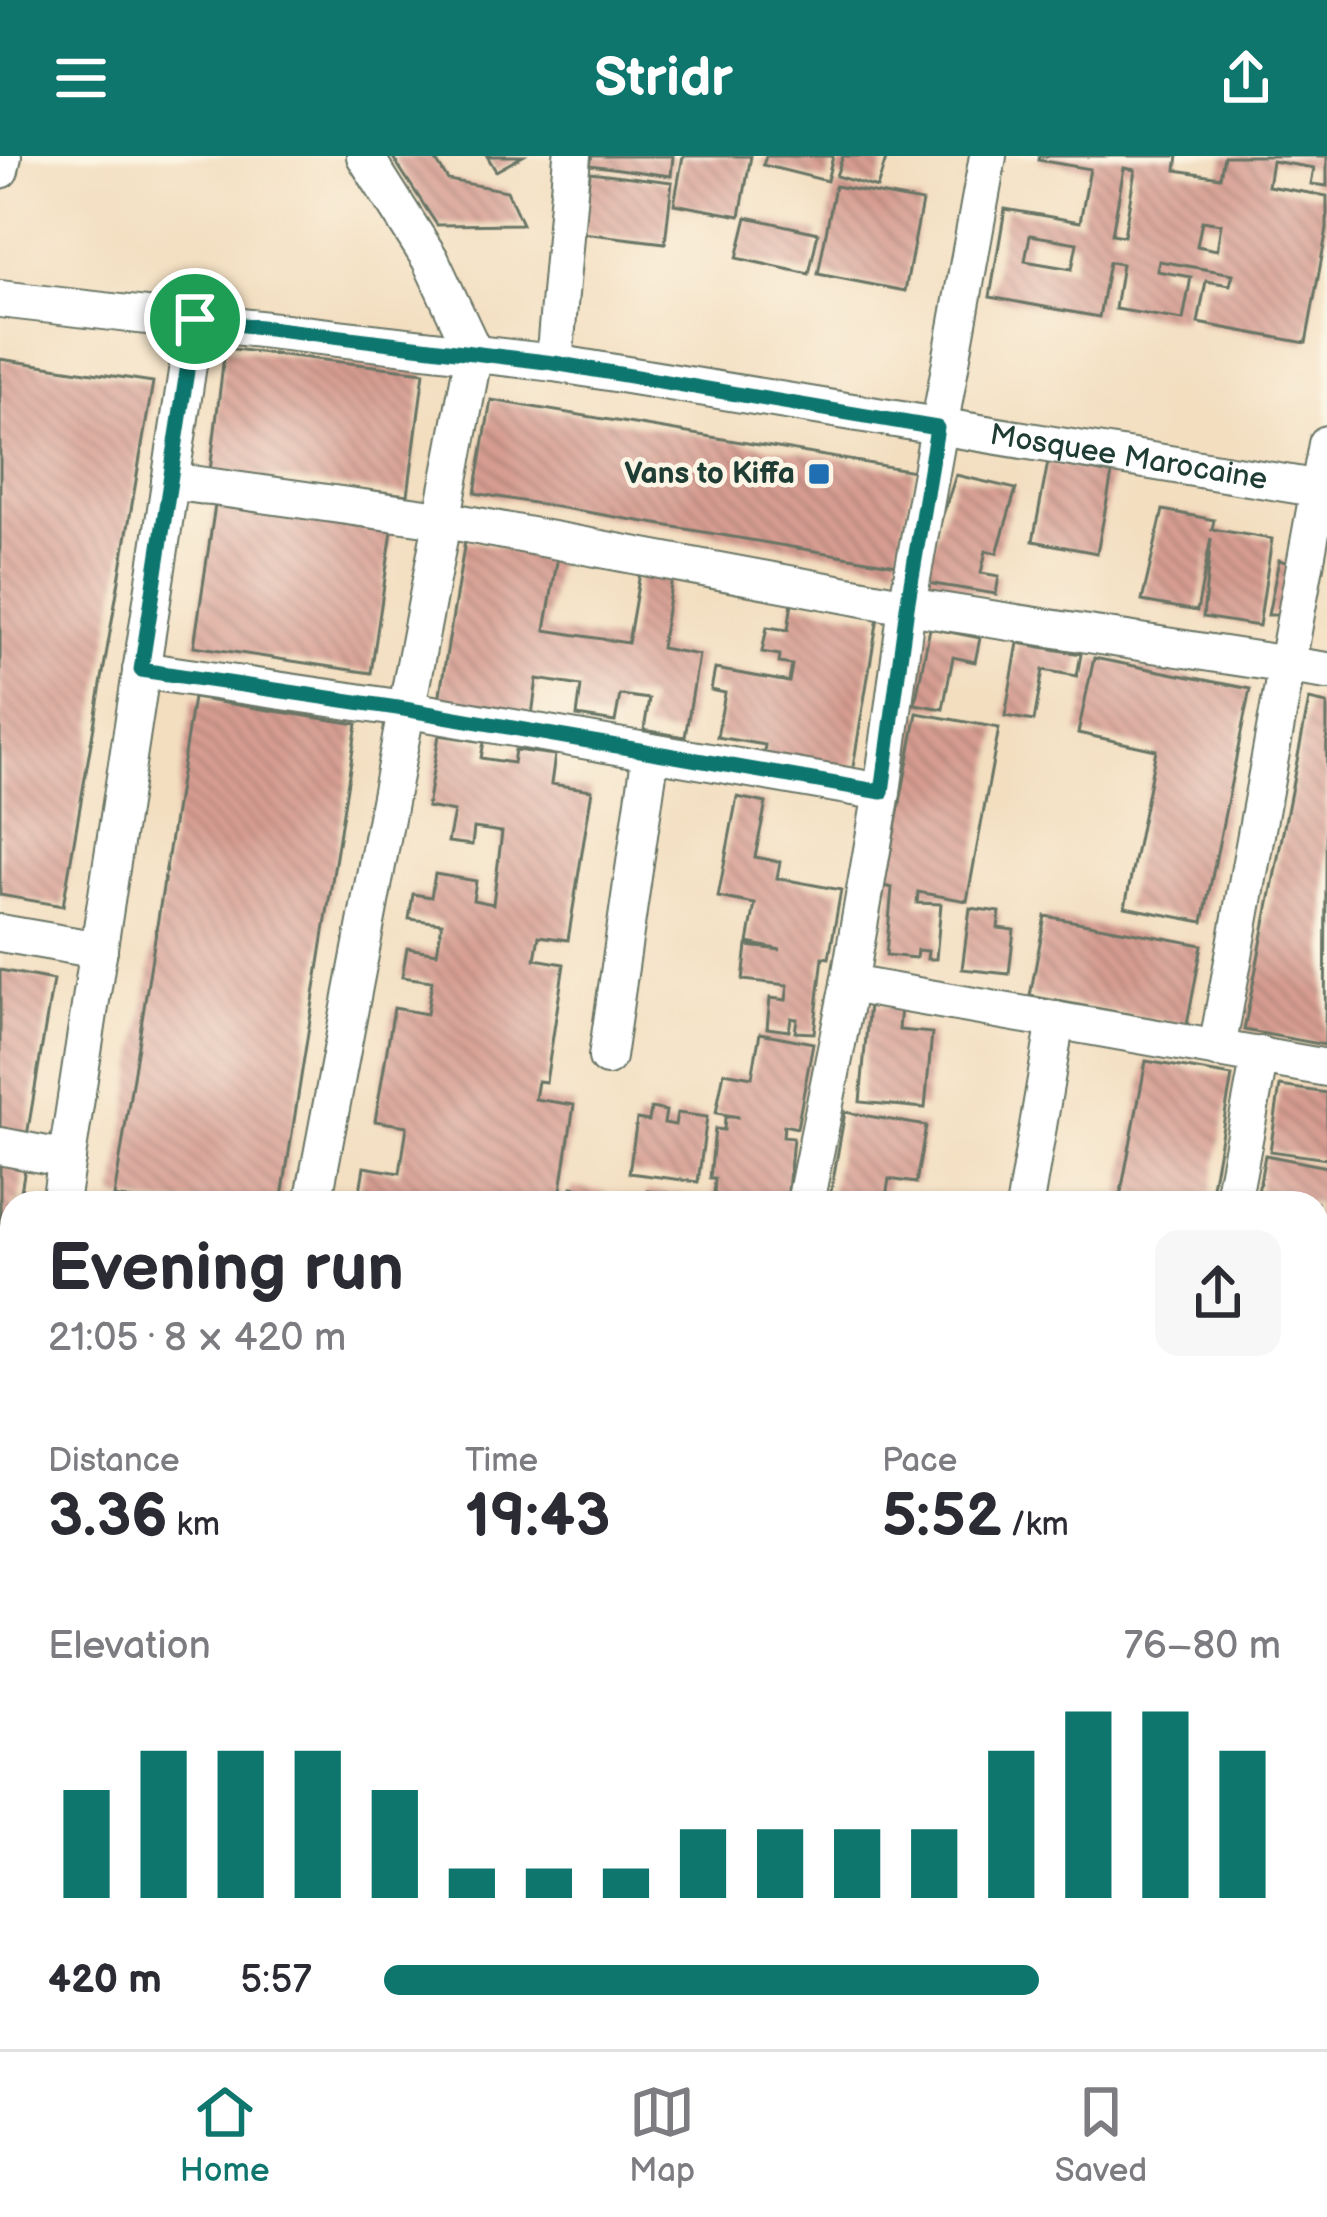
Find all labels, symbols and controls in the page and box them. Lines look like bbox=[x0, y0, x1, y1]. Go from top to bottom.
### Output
icon: menu bbox=[48, 45, 114, 111]
icon: share bbox=[1213, 45, 1279, 111]
text: Stridr bbox=[594, 46, 733, 111]
pin bbox=[144, 268, 246, 370]
icon: arrive bbox=[162, 286, 228, 352]
street label: Mosquee Marocaine bbox=[987, 417, 1270, 498]
place label: Vans to Kiffa bbox=[624, 456, 795, 492]
marker: Vans to Kiffa bbox=[806, 461, 832, 487]
text: Evening run bbox=[48, 1230, 404, 1309]
button: share bbox=[1155, 1230, 1281, 1356]
text: 21:05 · 8 × 420 m bbox=[48, 1315, 346, 1362]
text: Distance bbox=[48, 1441, 180, 1481]
text: Time bbox=[465, 1441, 538, 1481]
text: Pace bbox=[882, 1441, 957, 1481]
text: 3.36 bbox=[48, 1481, 168, 1553]
text: 19:43 bbox=[465, 1481, 610, 1553]
text: 5:52 bbox=[882, 1481, 1002, 1553]
text: km bbox=[168, 1505, 220, 1545]
text: /km bbox=[1002, 1505, 1069, 1545]
text: Elevation bbox=[48, 1623, 211, 1670]
text: 76–80 m bbox=[1124, 1623, 1281, 1670]
text: 420 m bbox=[48, 1957, 162, 2004]
text: 5:57 bbox=[240, 1957, 312, 2004]
tab: Home bbox=[180, 2079, 269, 2191]
tab: Map bbox=[629, 2079, 695, 2191]
tab: Saved bbox=[1055, 2079, 1147, 2191]

